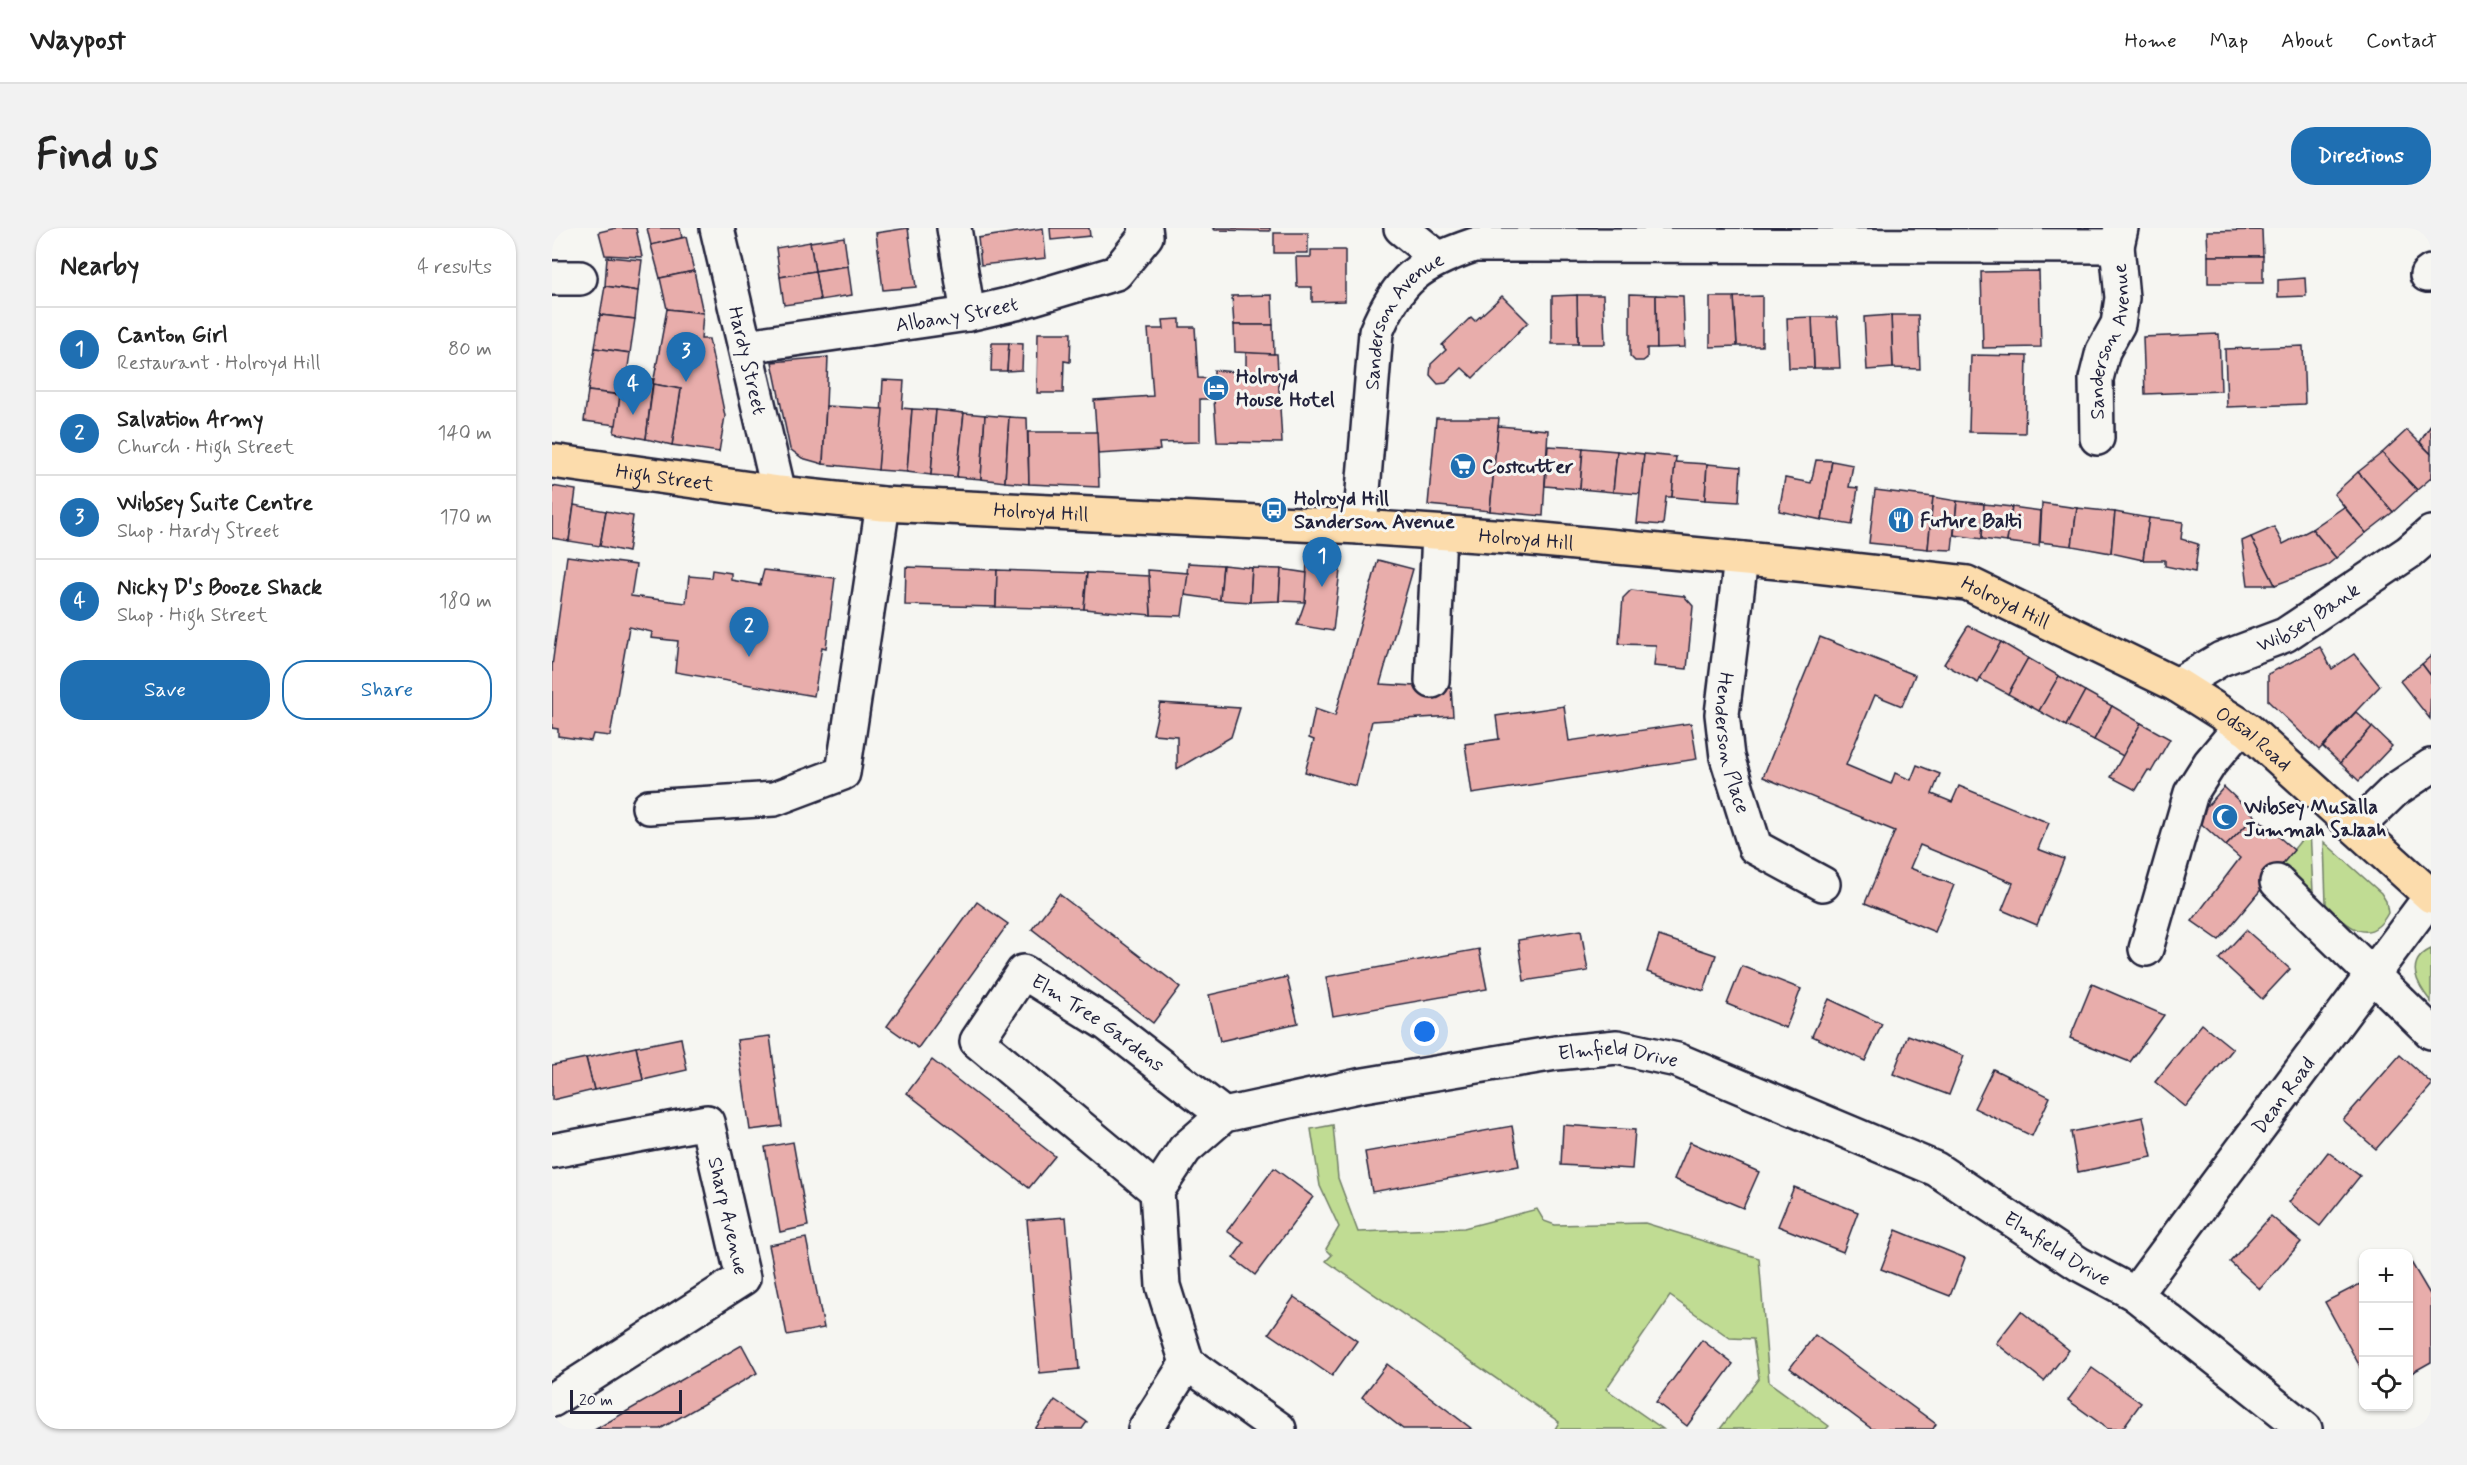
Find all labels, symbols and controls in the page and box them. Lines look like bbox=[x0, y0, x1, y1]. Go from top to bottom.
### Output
text: Waypost bbox=[30, 23, 126, 60]
text: Home bbox=[2125, 27, 2177, 55]
text: Map bbox=[2210, 27, 2248, 55]
text: About bbox=[2281, 27, 2333, 55]
text: Contact bbox=[2366, 27, 2437, 55]
button: Directions bbox=[2291, 127, 2431, 185]
text: Find us bbox=[36, 129, 158, 184]
street label: Sanderson Avenue bbox=[1359, 246, 1449, 391]
text: Nearby bbox=[60, 250, 139, 284]
text: 4 results bbox=[417, 254, 492, 281]
street label: Sanderson Avenue bbox=[2084, 262, 2137, 420]
street label: Albany Street bbox=[894, 291, 1021, 339]
street label: Hardy Street bbox=[721, 304, 772, 418]
text: Canton Girl bbox=[117, 322, 228, 350]
pin: 3 bbox=[666, 332, 706, 382]
text: 1 bbox=[75, 336, 84, 363]
text: 80 m bbox=[448, 336, 492, 363]
text: Restaurant · Holroyd Hill bbox=[117, 350, 320, 377]
place label: Holroyd House Hotel bbox=[1236, 364, 1335, 414]
pin: 4 bbox=[614, 366, 652, 415]
hotel icon: Holroyd House Hotel bbox=[1201, 373, 1231, 403]
text: Salvation Army bbox=[117, 406, 263, 434]
text: 2 bbox=[75, 420, 84, 447]
text: 140 m bbox=[438, 420, 492, 447]
text: Church · High Street bbox=[117, 434, 294, 461]
supermarket icon: Costcutter bbox=[1448, 451, 1478, 481]
place label: Costcutter bbox=[1482, 454, 1574, 481]
street label: High Street bbox=[614, 458, 716, 499]
place label: Holroyd Hill Sanderson Avenue bbox=[1294, 486, 1455, 536]
text: Wibsey Suite Centre bbox=[117, 490, 313, 518]
bus stop icon: Holroyd Hill Sanderson Avenue bbox=[1259, 495, 1289, 525]
street label: Holroyd Hill bbox=[993, 497, 1089, 529]
text: 3 bbox=[75, 504, 84, 531]
text: 170 m bbox=[440, 504, 492, 531]
restaurant icon: Future Balti bbox=[1886, 505, 1916, 535]
place label: Future Balti bbox=[1920, 508, 2021, 535]
text: Shop · Hardy Street bbox=[117, 518, 279, 545]
street label: Holroyd Hill bbox=[1478, 523, 1575, 558]
pin: 1 bbox=[1302, 538, 1342, 587]
street label: Holroyd Hill bbox=[1956, 570, 2054, 636]
text: Nicky D's Booze Shack bbox=[117, 574, 322, 602]
street label: Wibsey Bank bbox=[2253, 577, 2365, 659]
text: 4 bbox=[74, 588, 85, 615]
text: 180 m bbox=[439, 588, 492, 615]
text: Shop · High Street bbox=[117, 602, 268, 629]
pin: 2 bbox=[730, 608, 768, 657]
button: Save bbox=[60, 660, 270, 720]
button: Share bbox=[282, 660, 492, 720]
street label: Henderson Place bbox=[1707, 671, 1756, 817]
street label: Odsal Road bbox=[2210, 701, 2297, 778]
place label: Wibsey Musalla Jummah Salaah bbox=[2243, 794, 2387, 844]
mosque icon: Wibsey Musalla Jummah Salaah bbox=[2210, 802, 2240, 832]
street label: Elm Tree Gardens bbox=[1026, 968, 1170, 1079]
your location bbox=[1410, 1017, 1439, 1046]
street label: Elmfield Drive bbox=[1557, 1035, 1681, 1075]
street label: Dean Road bbox=[2247, 1052, 2322, 1140]
street label: Sharp Avenue bbox=[701, 1155, 754, 1278]
street label: Elmfield Drive bbox=[1998, 1206, 2115, 1293]
map controls bbox=[2359, 1249, 2413, 1411]
button: + bbox=[2359, 1249, 2413, 1303]
button: − bbox=[2359, 1303, 2413, 1357]
button: locate bbox=[2359, 1357, 2413, 1411]
scale bar bbox=[570, 1387, 682, 1414]
text: 20 m bbox=[579, 1390, 613, 1411]

